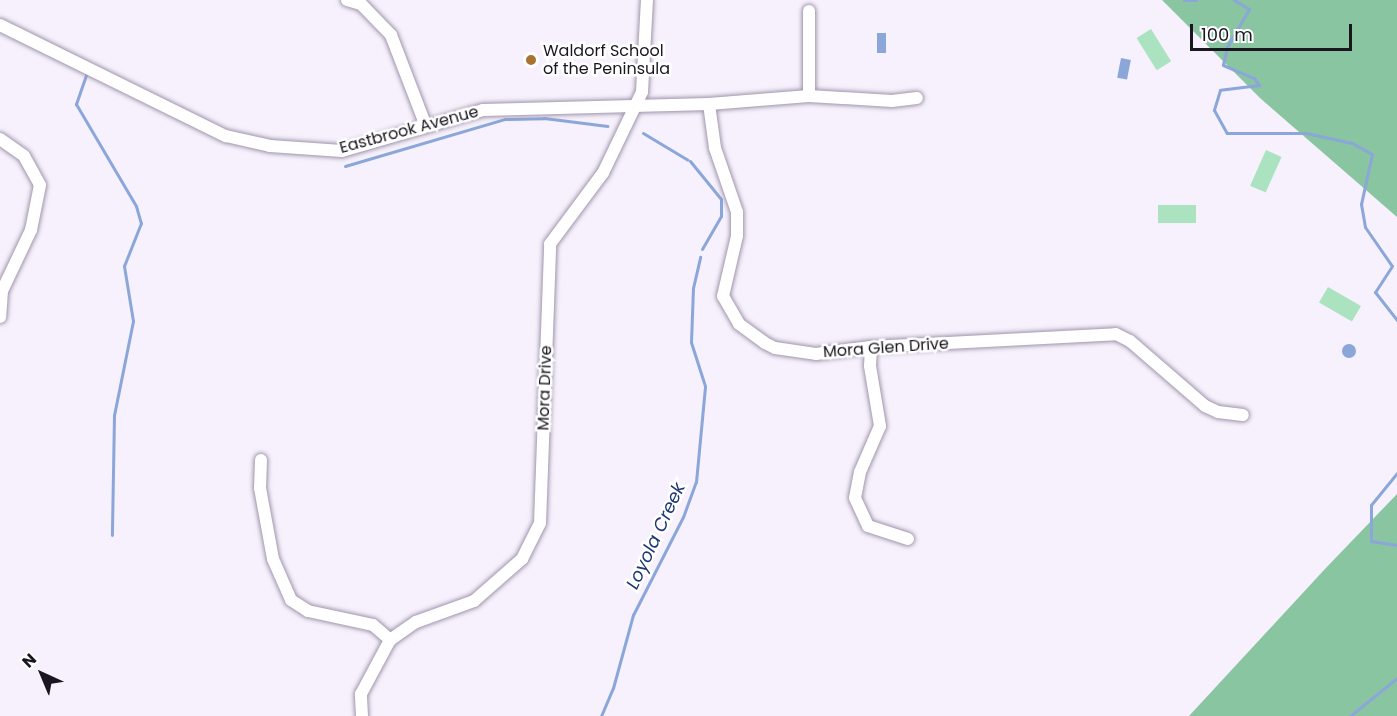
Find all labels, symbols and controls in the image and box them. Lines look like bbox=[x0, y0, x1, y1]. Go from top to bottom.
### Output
scale bar bbox=[1193, 12, 1355, 50]
text: 100 m bbox=[1201, 22, 1253, 47]
place label: Waldorf School of the Peninsula bbox=[543, 41, 670, 79]
marker: Waldorf School of the Peninsula bbox=[524, 53, 538, 67]
street label: Eastbrook Avenue bbox=[337, 102, 481, 158]
street label: Mora Glen Drive bbox=[822, 334, 950, 362]
street label: Mora Drive bbox=[534, 345, 556, 431]
water label: Loyola Creek bbox=[622, 479, 690, 593]
north arrow bbox=[12, 644, 72, 704]
text: N bbox=[17, 648, 41, 673]

